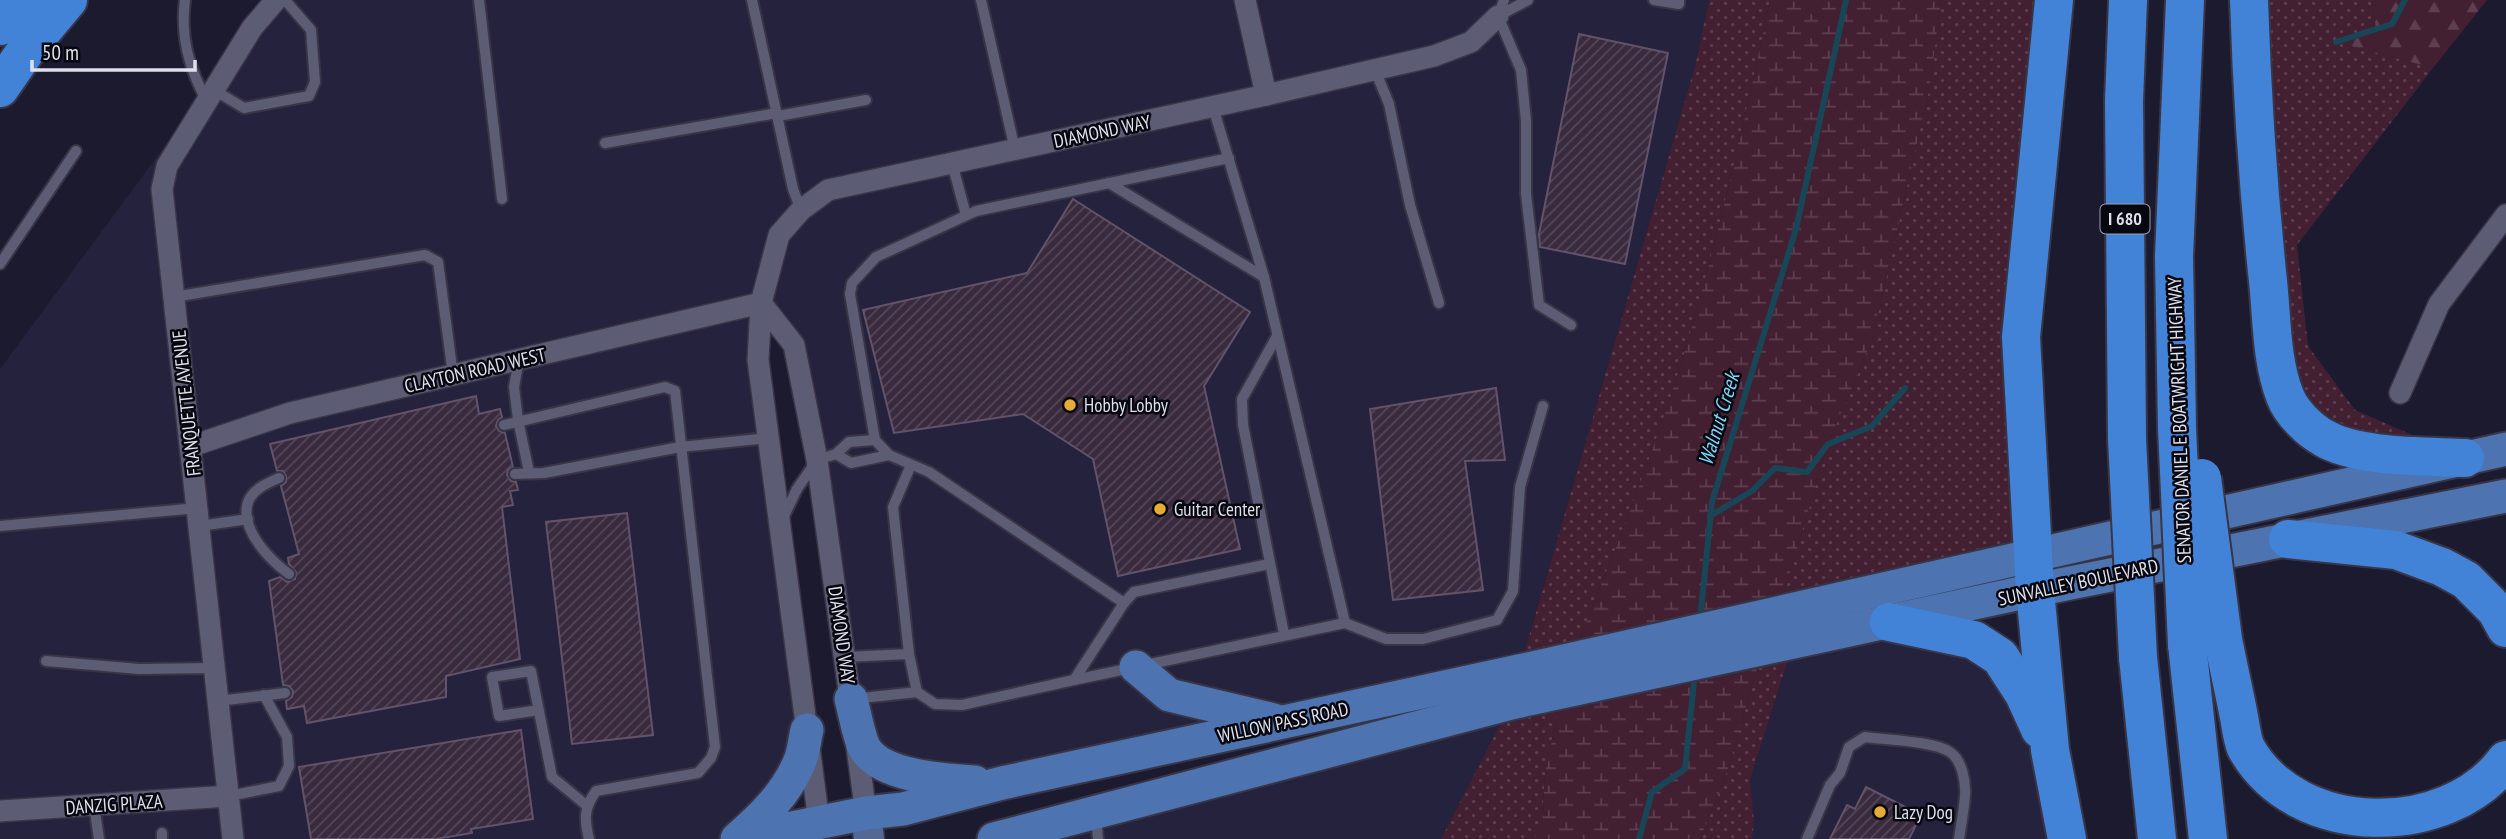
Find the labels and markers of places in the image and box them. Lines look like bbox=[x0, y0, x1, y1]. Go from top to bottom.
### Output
place label: Hobby Lobby bbox=[1084, 393, 1169, 417]
marker: Hobby Lobby bbox=[1062, 397, 1078, 413]
place label: Guitar Center bbox=[1174, 497, 1261, 521]
marker: Guitar Center bbox=[1152, 501, 1168, 517]
place label: Lazy Dog bbox=[1894, 800, 1953, 824]
marker: Lazy Dog bbox=[1872, 804, 1888, 820]

